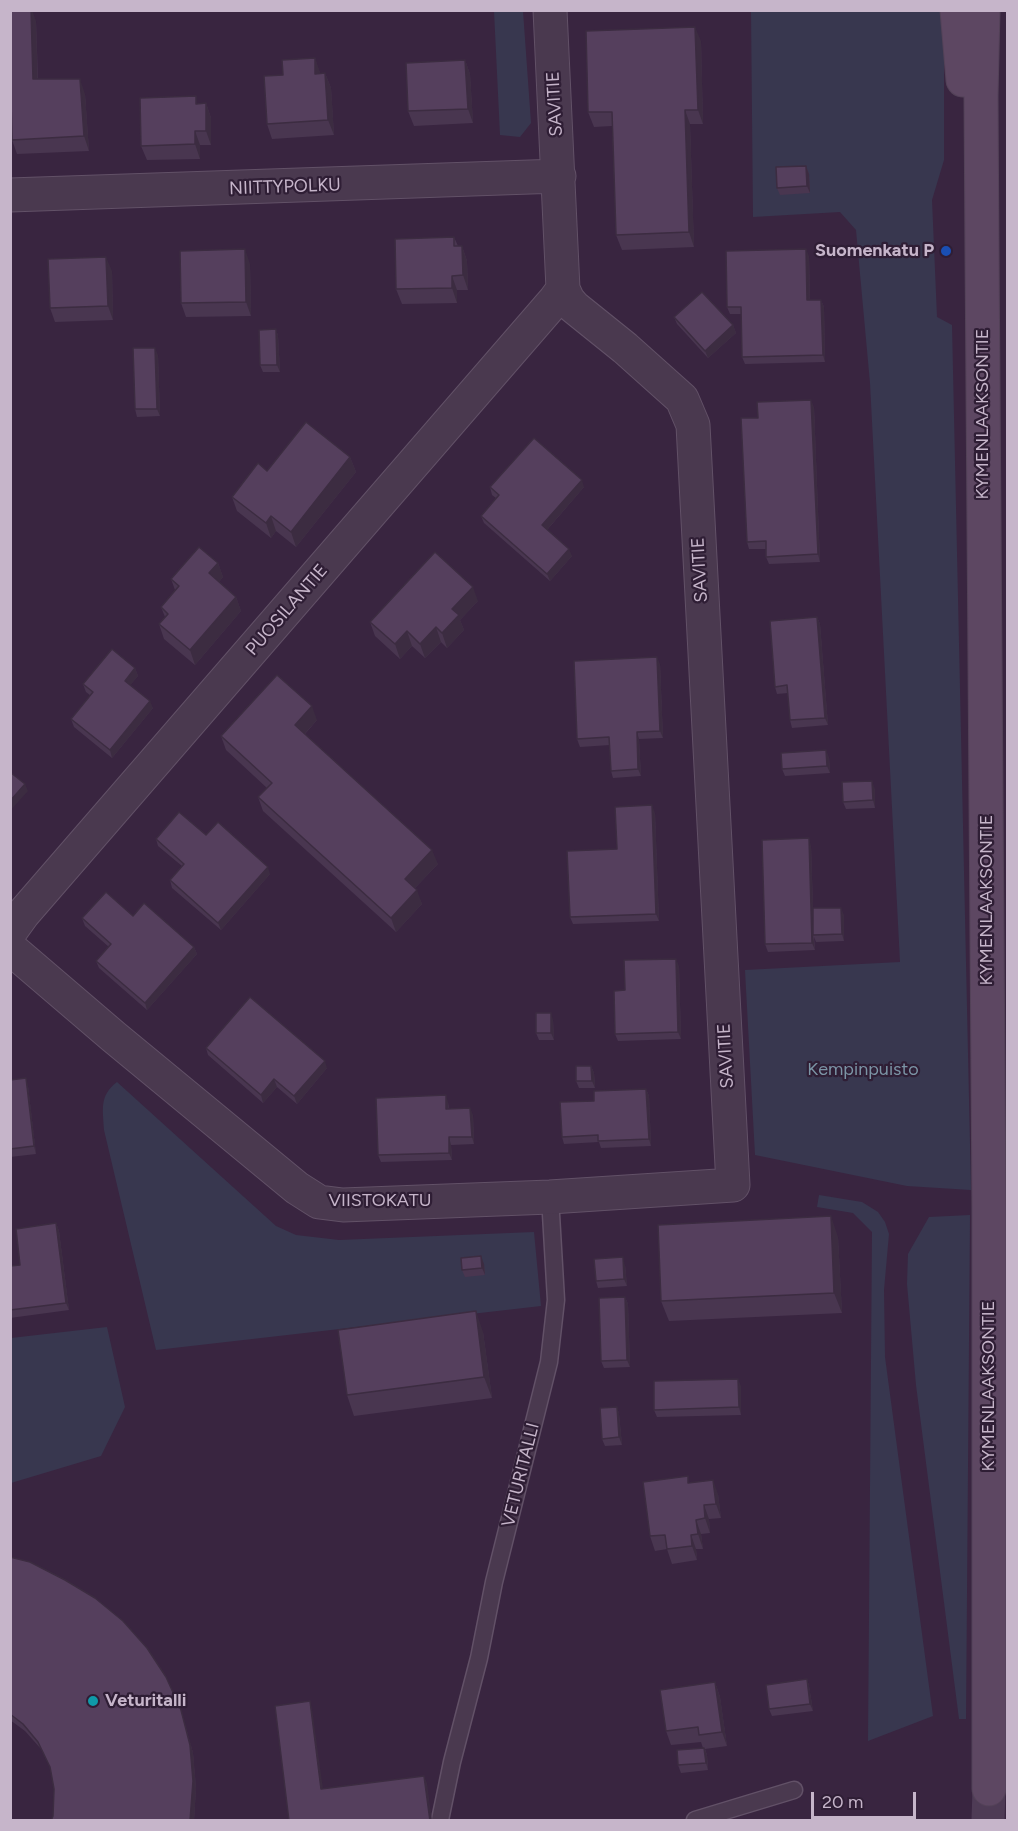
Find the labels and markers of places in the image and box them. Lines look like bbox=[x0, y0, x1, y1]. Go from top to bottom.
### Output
place label: Suomenkatu P bbox=[815, 240, 934, 262]
marker: Suomenkatu P bbox=[939, 244, 953, 258]
place label: Veturitalli bbox=[105, 1690, 186, 1712]
marker: Veturitalli bbox=[86, 1694, 100, 1708]

